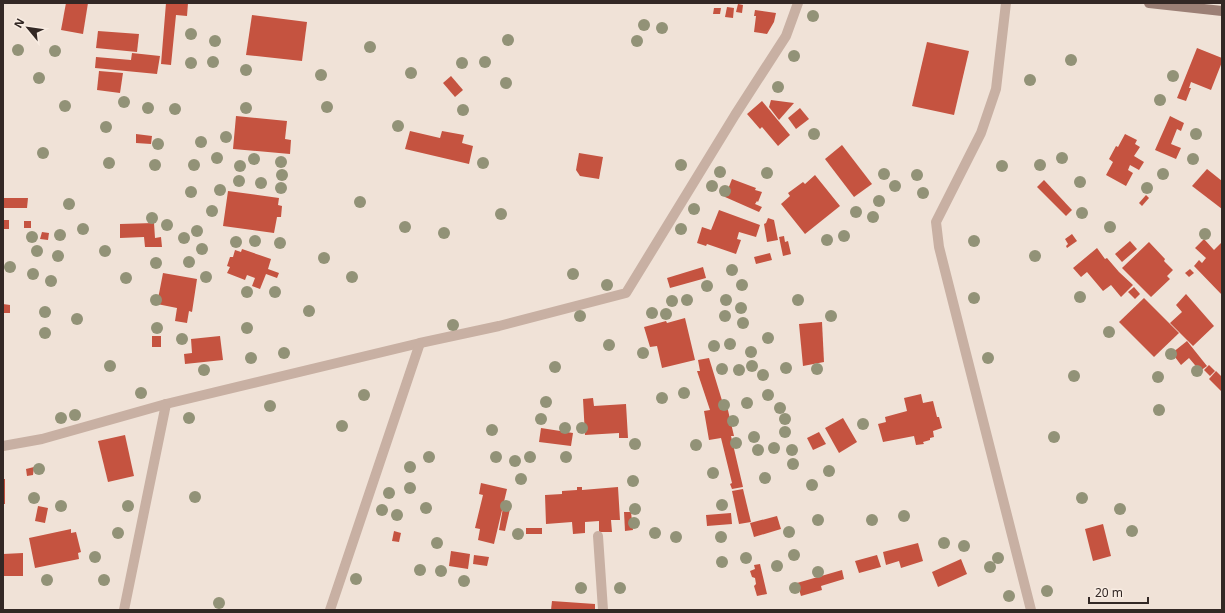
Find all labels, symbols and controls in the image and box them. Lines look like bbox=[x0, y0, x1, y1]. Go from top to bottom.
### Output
north arrow bbox=[8, 8, 48, 48]
text: N bbox=[10, 15, 28, 30]
scale bar bbox=[1089, 579, 1148, 605]
text: 20 m bbox=[1095, 584, 1123, 601]

